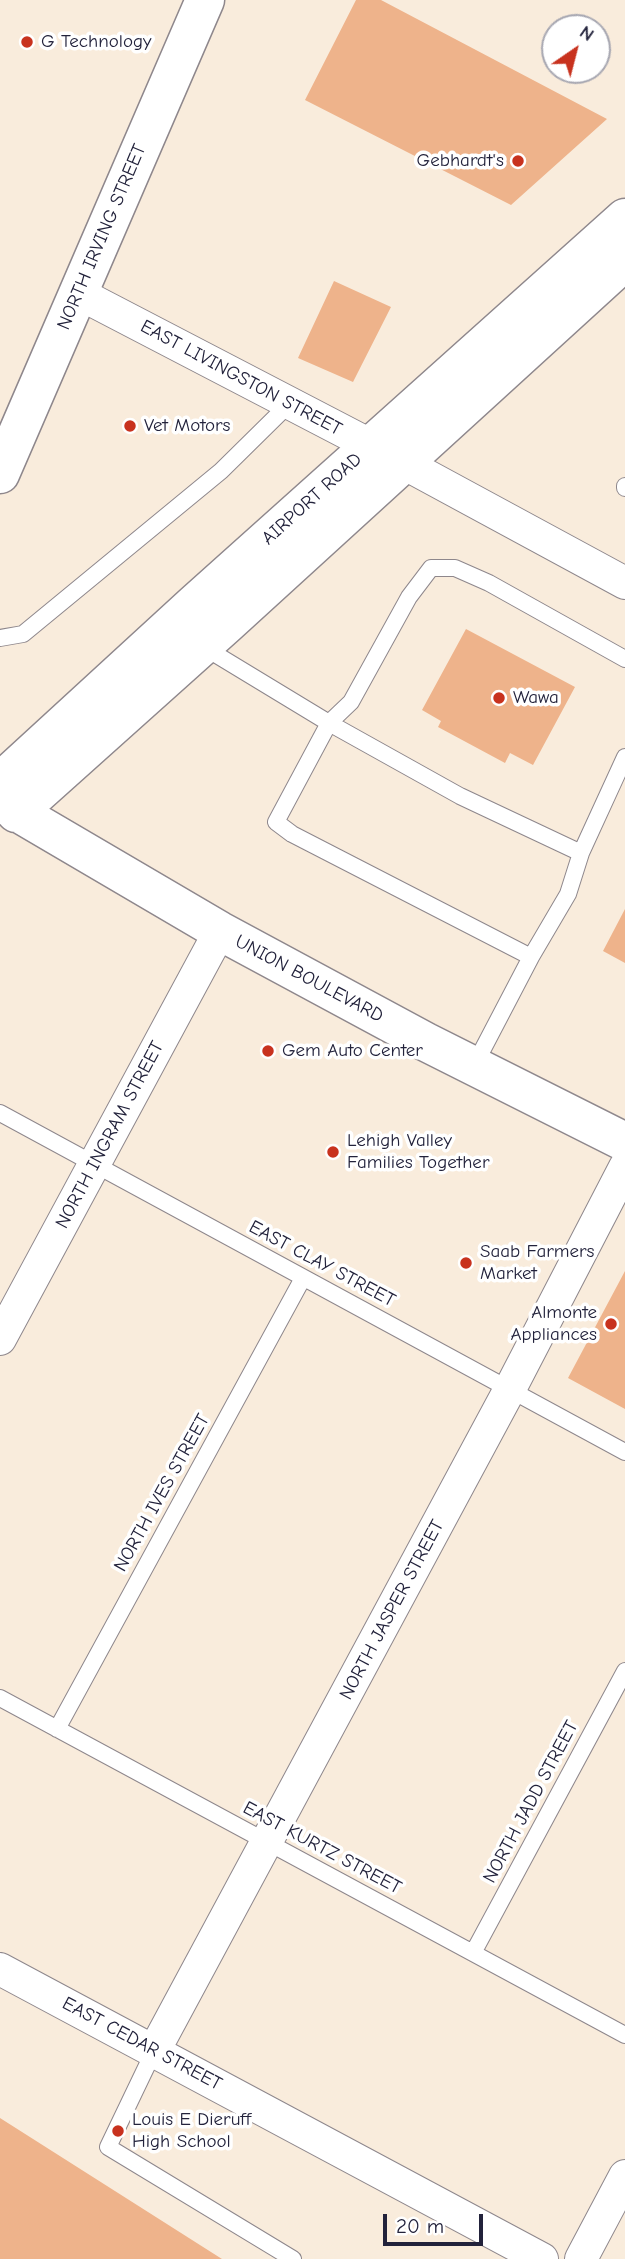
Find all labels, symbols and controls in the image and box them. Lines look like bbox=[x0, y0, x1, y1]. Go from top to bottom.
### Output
north arrow bbox=[541, 14, 611, 84]
text: N bbox=[576, 21, 598, 46]
place label: G Technology bbox=[41, 31, 152, 53]
marker: G Technology bbox=[19, 34, 35, 50]
street label: NORTH IRVING STREET bbox=[53, 141, 151, 333]
place label: Gebhardt's bbox=[417, 150, 504, 172]
marker: Gebhardt's bbox=[510, 153, 526, 169]
street label: EAST LIVINGSTON STREET bbox=[136, 315, 346, 441]
place label: Vet Motors bbox=[144, 415, 231, 437]
marker: Vet Motors bbox=[122, 418, 138, 434]
street label: AIRPORT ROAD bbox=[257, 448, 367, 550]
place label: Wawa bbox=[513, 687, 559, 709]
marker: Wawa bbox=[491, 690, 507, 706]
street label: UNION BOULEVARD bbox=[231, 930, 387, 1028]
street label: NORTH INGRAM STREET bbox=[51, 1037, 169, 1233]
place label: Gem Auto Center bbox=[282, 1040, 423, 1062]
marker: Gem Auto Center bbox=[260, 1043, 276, 1059]
place label: Lehigh Valley Families Together bbox=[347, 1130, 489, 1174]
marker: Lehigh Valley Families Together bbox=[325, 1144, 341, 1160]
street label: EAST CLAY STREET bbox=[245, 1216, 399, 1312]
place label: Saab Farmers Market bbox=[480, 1241, 595, 1285]
marker: Saab Farmers Market bbox=[458, 1255, 474, 1271]
place label: Almonte Appliances bbox=[510, 1302, 597, 1346]
marker: Almonte Appliances bbox=[603, 1316, 619, 1332]
street label: NORTH IVES STREET bbox=[109, 1410, 215, 1576]
street label: NORTH JASPER STREET bbox=[335, 1516, 449, 1704]
street label: NORTH JADD STREET bbox=[479, 1717, 583, 1887]
street label: EAST KURTZ STREET bbox=[239, 1797, 405, 1899]
street label: EAST CEDAR STREET bbox=[58, 1992, 226, 2096]
place label: Louis E Dieruff High School bbox=[132, 2109, 251, 2153]
marker: Louis E Dieruff High School bbox=[110, 2123, 126, 2139]
scale bar bbox=[387, 2200, 487, 2244]
text: 20 m bbox=[396, 2214, 444, 2238]

